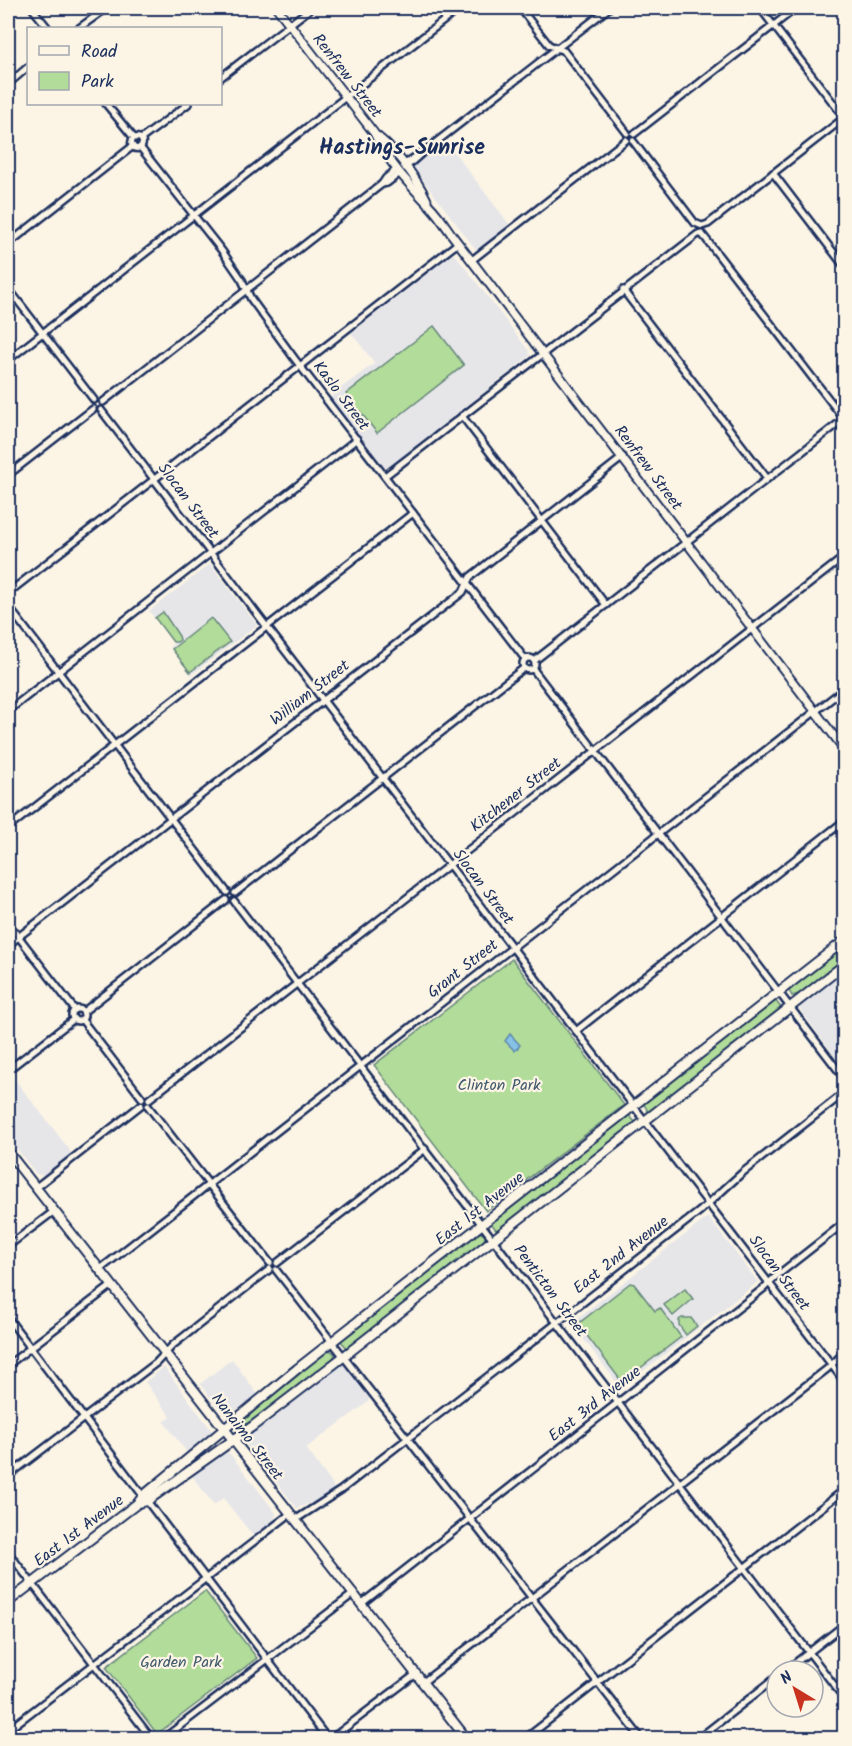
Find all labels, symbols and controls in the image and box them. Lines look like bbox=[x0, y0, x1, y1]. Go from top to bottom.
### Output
legend bbox=[27, 27, 222, 105]
street label: Renfrew Street bbox=[306, 28, 389, 124]
text: Road bbox=[81, 38, 118, 67]
text: Park bbox=[81, 68, 114, 97]
district label: Hastings-Sunrise bbox=[319, 131, 485, 166]
street label: Kaslo Street bbox=[306, 356, 376, 437]
street label: Renfrew Street bbox=[608, 420, 689, 517]
street label: Slocan Street bbox=[151, 458, 225, 545]
street label: William Street bbox=[265, 653, 356, 732]
street label: Kitchener Street bbox=[465, 751, 568, 839]
street label: Slocan Street bbox=[446, 844, 520, 931]
street label: Grant Street bbox=[422, 933, 505, 1005]
park label: Clinton Park bbox=[457, 1073, 541, 1098]
street label: East 1st Avenue bbox=[430, 1166, 530, 1252]
street label: East 2nd Avenue bbox=[568, 1210, 674, 1300]
street label: Slocan Street bbox=[742, 1230, 816, 1317]
street label: Penticton Street bbox=[507, 1239, 594, 1343]
street label: East 3rd Avenue bbox=[543, 1360, 647, 1448]
street label: Nanaimo Street bbox=[205, 1388, 290, 1487]
street label: East 1st Avenue bbox=[28, 1489, 130, 1573]
park label: Garden Park bbox=[140, 1650, 222, 1675]
north arrow bbox=[765, 1659, 825, 1719]
text: N bbox=[775, 1665, 798, 1691]

